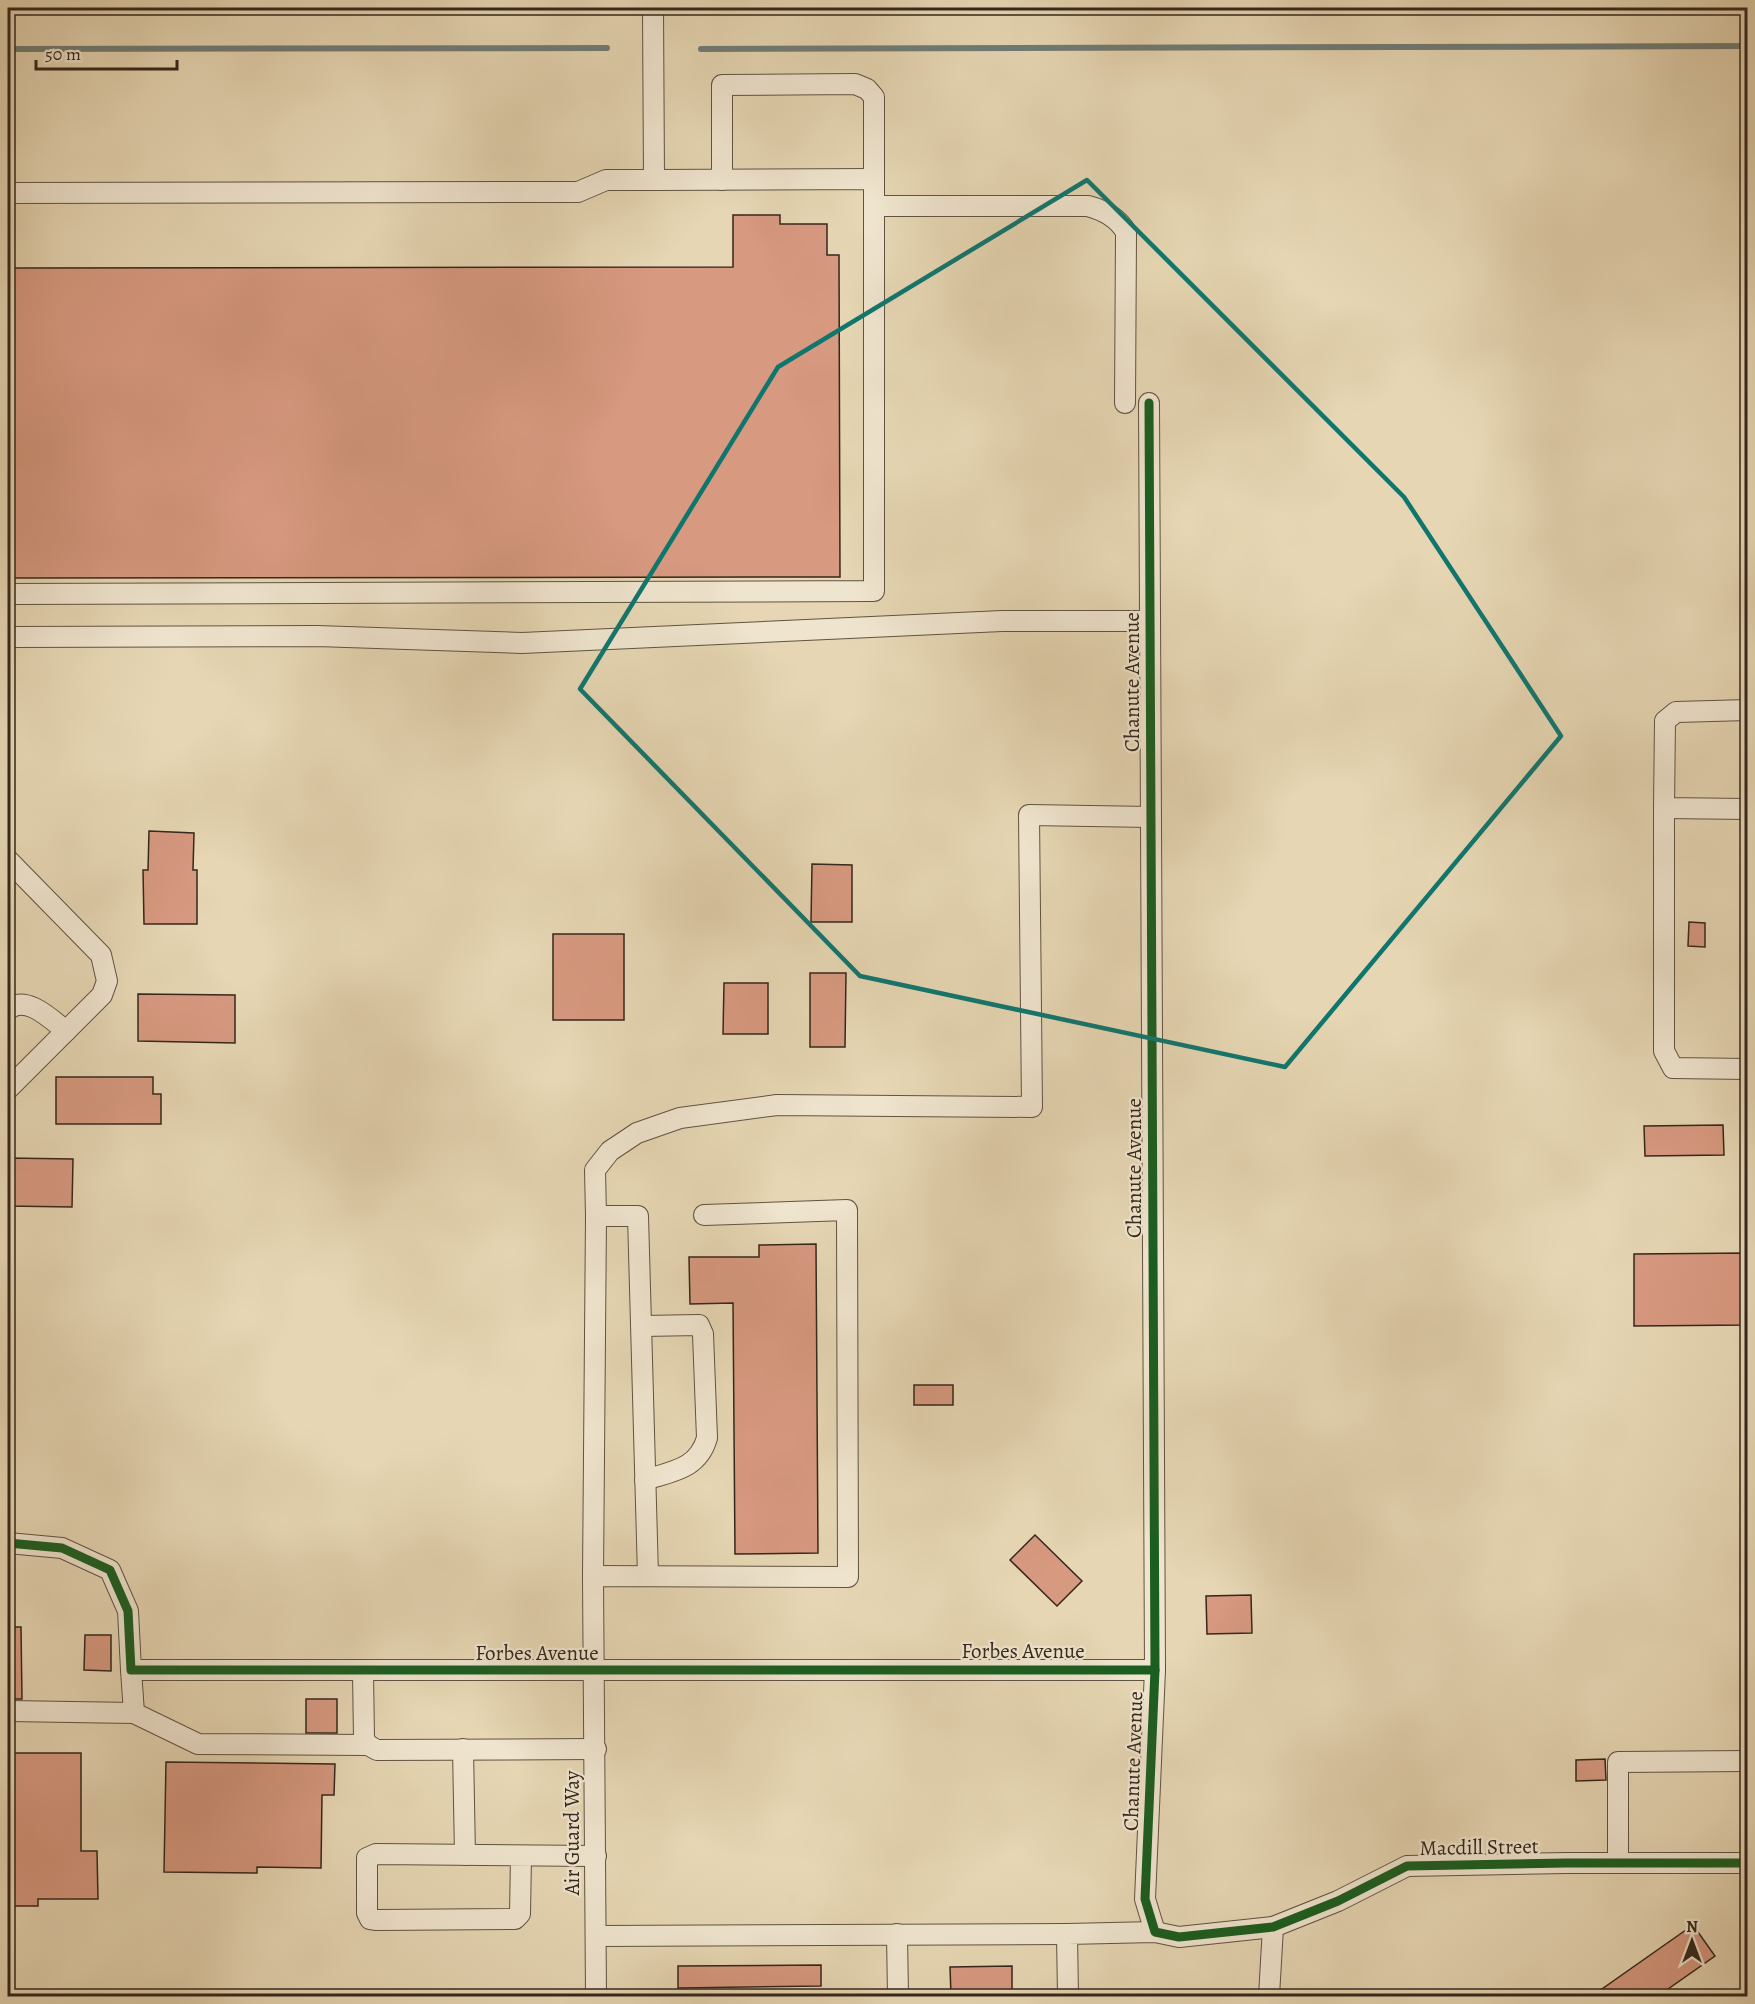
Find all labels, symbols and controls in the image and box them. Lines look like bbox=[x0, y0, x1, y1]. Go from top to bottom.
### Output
scale bar bbox=[36, 33, 177, 71]
text: 50 m bbox=[45, 42, 81, 66]
street label: Chanute Avenue bbox=[1118, 612, 1146, 752]
street label: Chanute Avenue bbox=[1120, 1098, 1148, 1238]
street label: Forbes Avenue bbox=[961, 1637, 1085, 1665]
street label: Forbes Avenue bbox=[475, 1639, 599, 1667]
street label: Chanute Avenue bbox=[1117, 1691, 1149, 1831]
street label: Air Guard Way bbox=[558, 1770, 586, 1896]
street label: Macdill Street bbox=[1419, 1832, 1539, 1862]
north arrow bbox=[1662, 1911, 1722, 1971]
text: N bbox=[1686, 1916, 1698, 1938]

